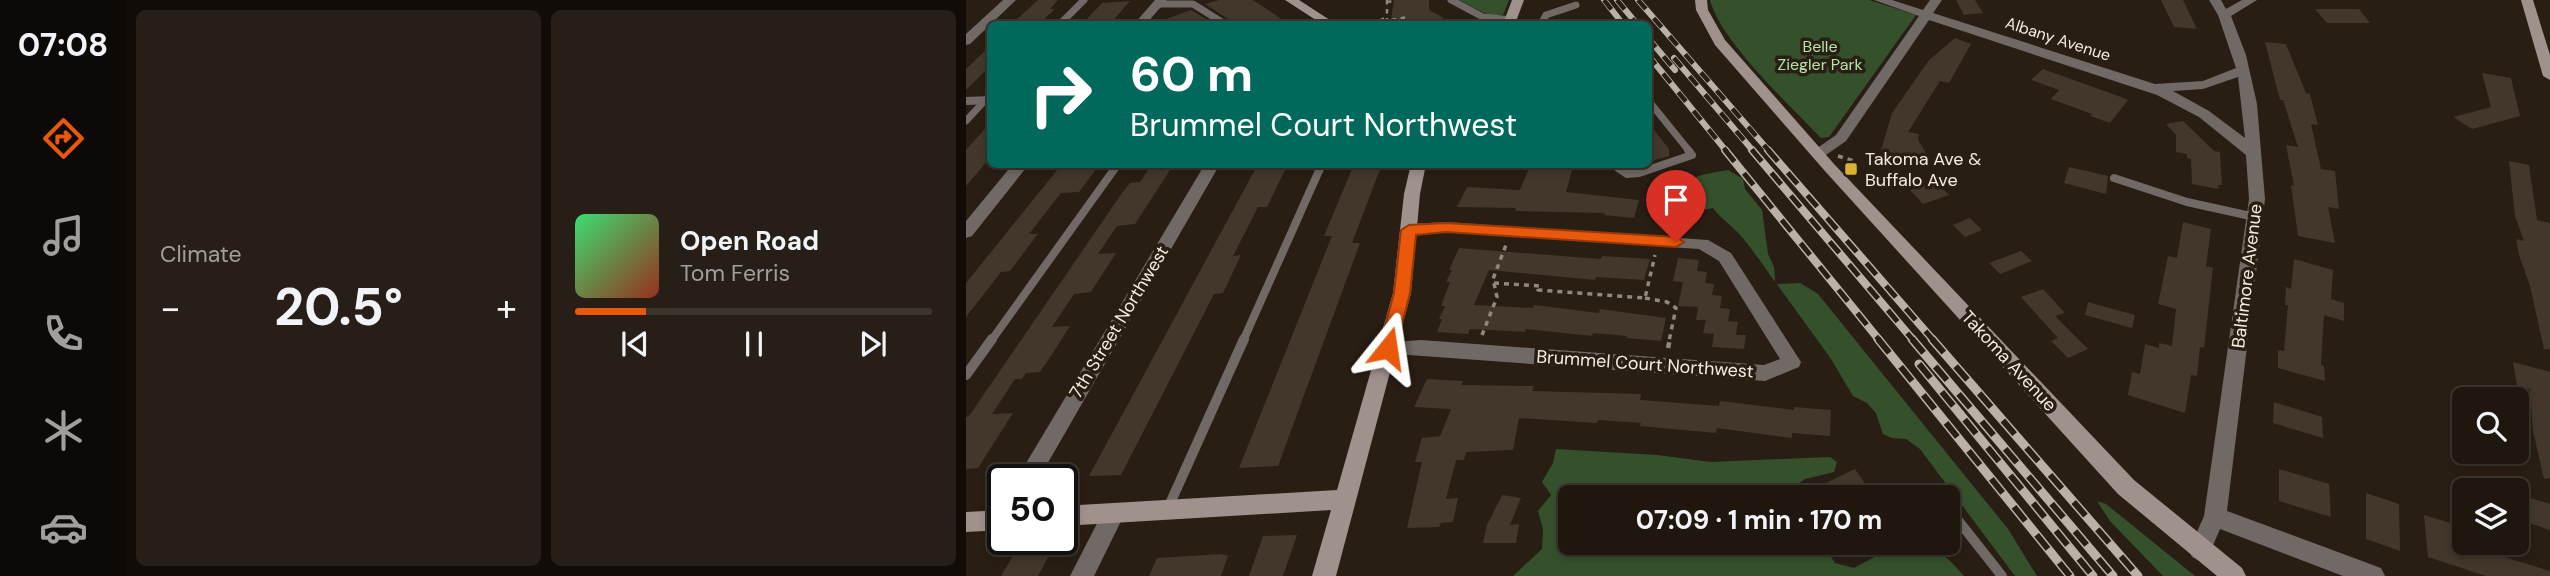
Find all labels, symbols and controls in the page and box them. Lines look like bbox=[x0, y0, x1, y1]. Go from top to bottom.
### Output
street label: Albany Avenue bbox=[2003, 12, 2113, 66]
text: 07:08 bbox=[18, 24, 108, 66]
park label: Belle Ziegler Park bbox=[1778, 36, 1862, 75]
text: 60 m bbox=[1130, 42, 1253, 106]
icon: right bbox=[1015, 49, 1106, 140]
text: Brummel Court Northwest bbox=[1130, 104, 1517, 146]
icon: directions bbox=[39, 114, 88, 163]
place label: Takoma Ave & Buffalo Ave bbox=[1865, 147, 1982, 192]
marker: Takoma Ave & Buffalo Ave bbox=[1843, 161, 1859, 177]
pin bbox=[1646, 170, 1706, 242]
icon: arrive bbox=[1657, 181, 1695, 219]
street label: Baltimore Avenue bbox=[2226, 202, 2268, 350]
icon: music bbox=[39, 211, 88, 260]
text: Open Road bbox=[680, 224, 819, 258]
text: Climate bbox=[160, 239, 242, 269]
street label: 7th Street Northwest bbox=[1064, 241, 1174, 403]
text: Tom Ferris bbox=[680, 258, 790, 288]
text: 20.5° bbox=[274, 273, 403, 341]
text: − bbox=[160, 283, 181, 333]
text: + bbox=[496, 283, 517, 333]
street label: Takoma Avenue bbox=[1956, 305, 2062, 417]
icon: phone bbox=[39, 309, 88, 358]
position arrow bbox=[1351, 311, 1425, 385]
icon: previous bbox=[616, 325, 654, 363]
icon: pause bbox=[735, 325, 773, 363]
icon: next bbox=[854, 325, 892, 363]
street label: Brummel Court Northwest bbox=[1536, 344, 1754, 384]
map controls bbox=[2452, 387, 2529, 555]
button: search bbox=[2452, 387, 2529, 464]
icon: climate bbox=[39, 406, 88, 455]
speed limit sign: 50 bbox=[987, 464, 1078, 555]
button: layers bbox=[2452, 478, 2529, 555]
icon: car bbox=[39, 503, 88, 552]
text: 07:09 · 1 min · 170 m bbox=[1636, 503, 1882, 537]

